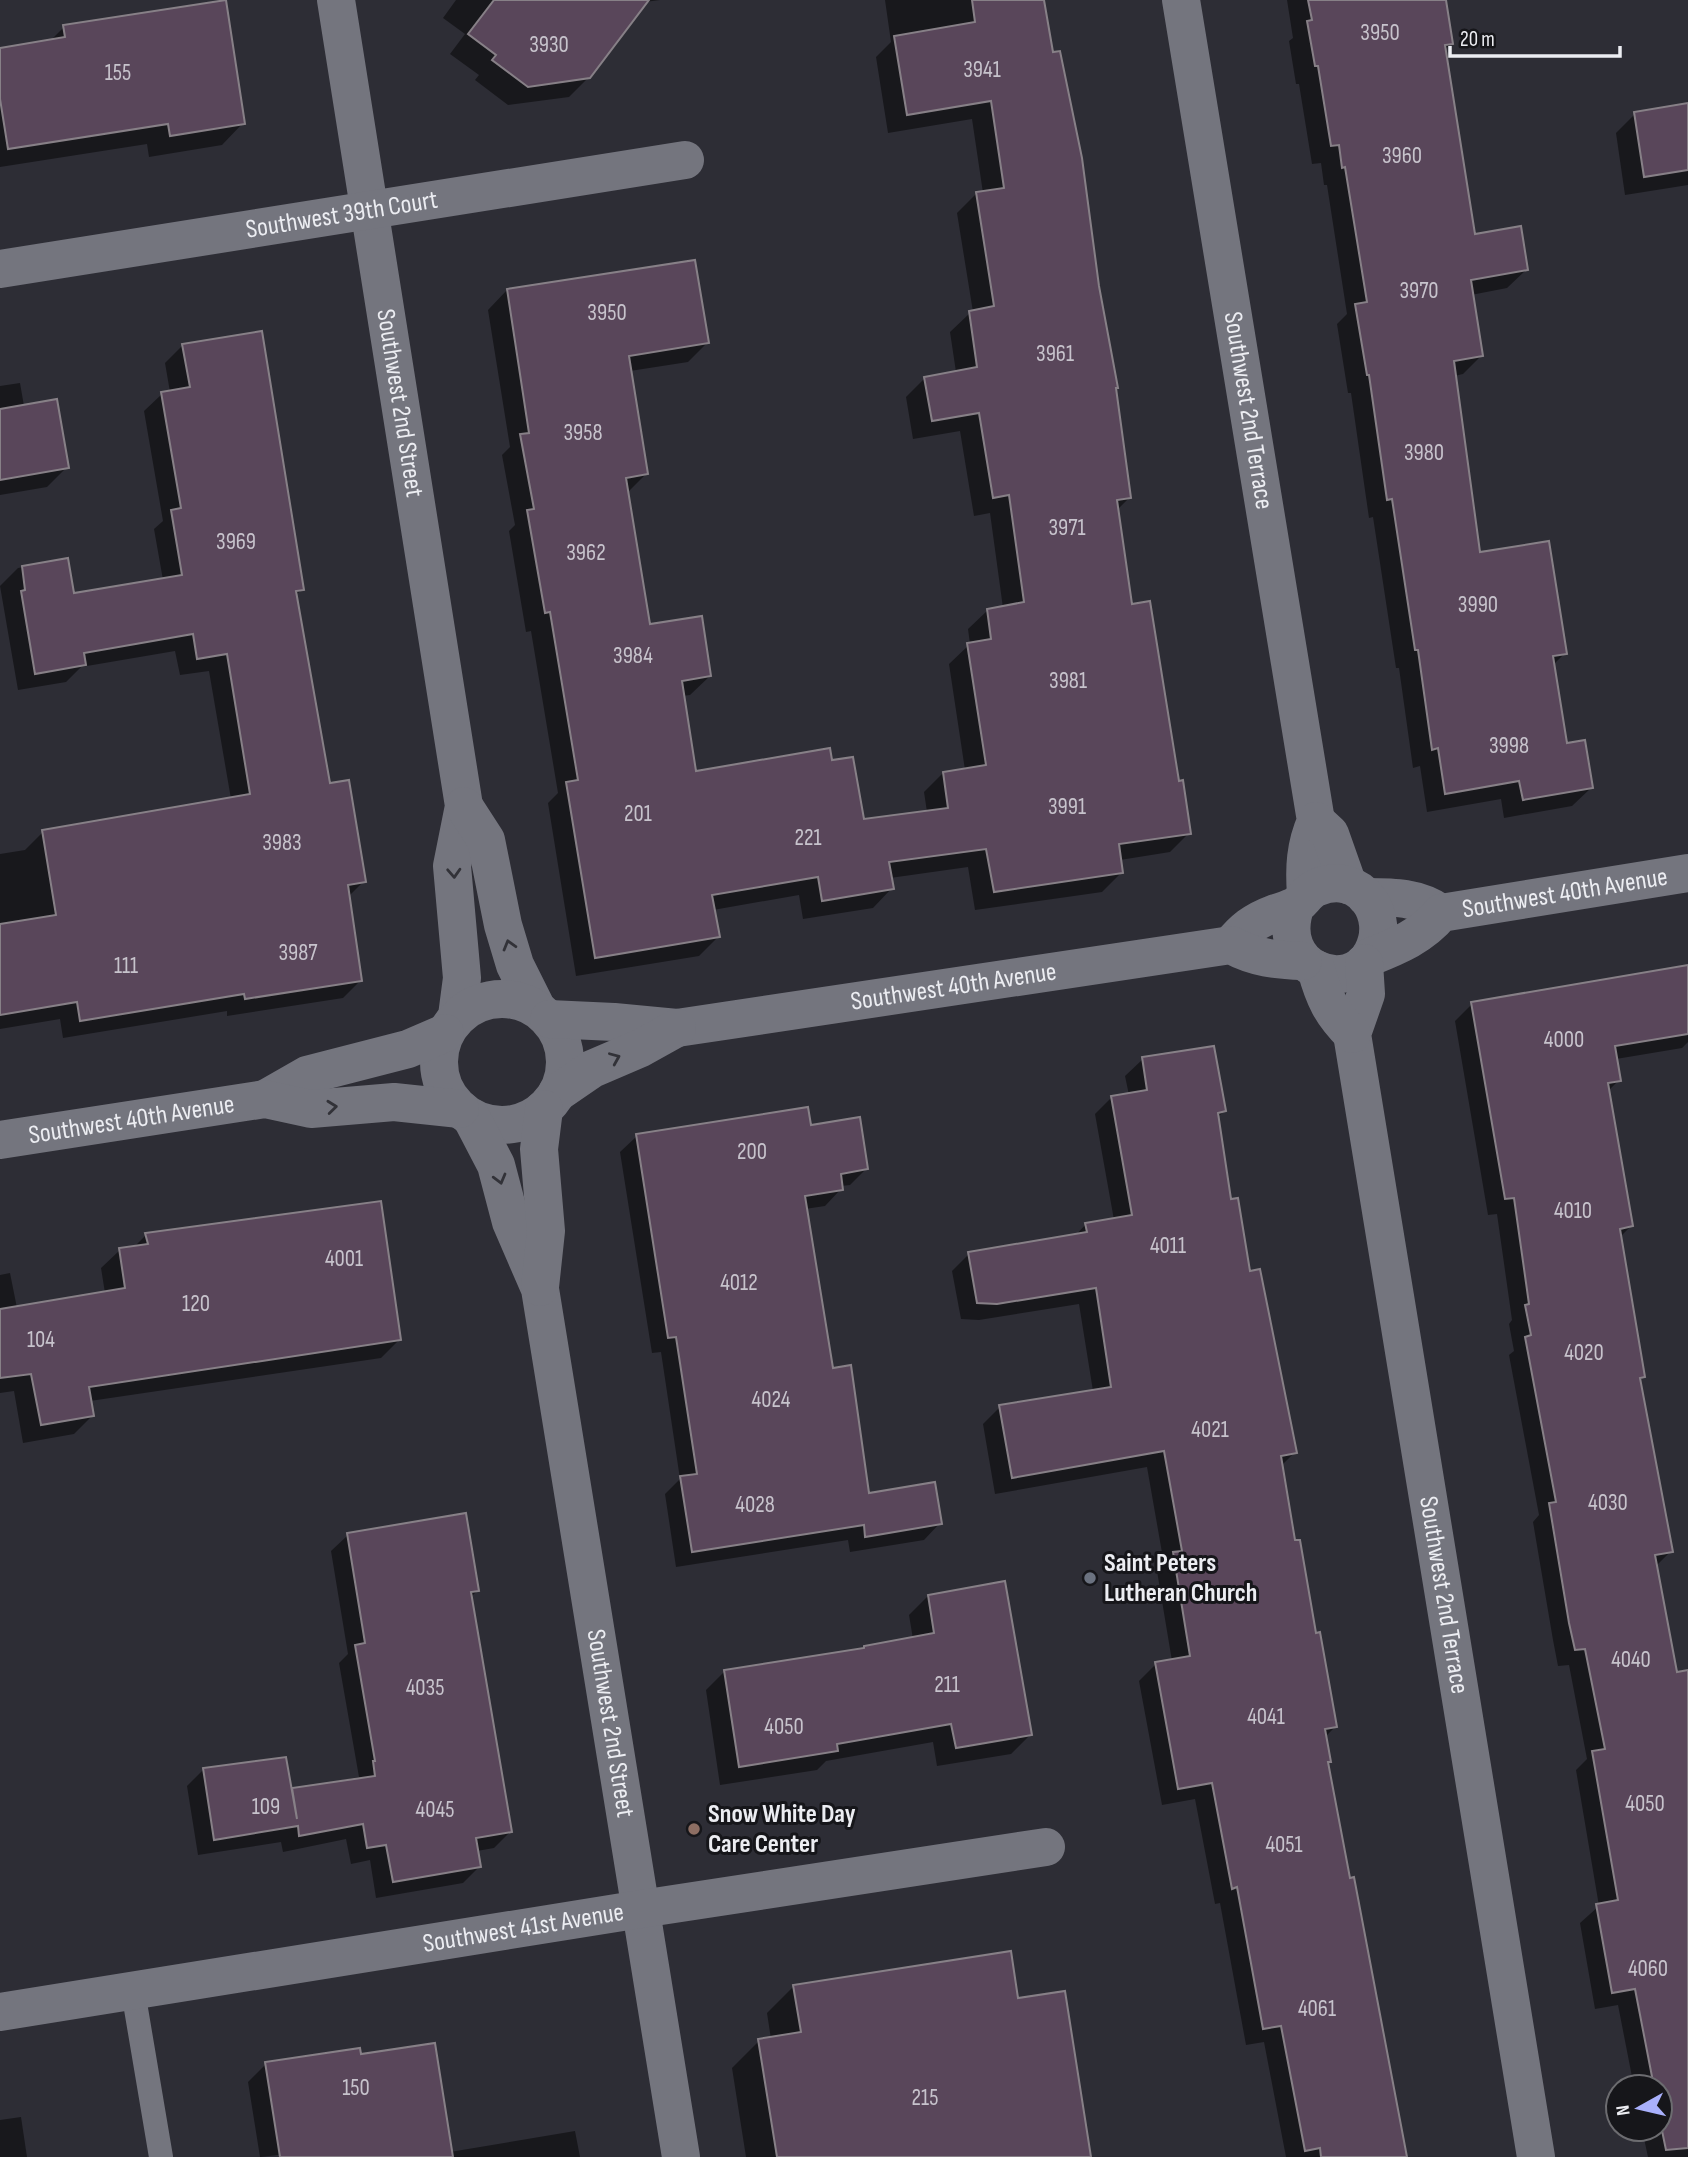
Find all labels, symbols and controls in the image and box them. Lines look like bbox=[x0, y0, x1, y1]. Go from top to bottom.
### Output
scale bar bbox=[1450, 14, 1620, 58]
house number: 3950 bbox=[1360, 19, 1400, 47]
text: 20 m bbox=[1460, 27, 1495, 52]
house number: 3930 bbox=[529, 31, 569, 59]
house number: 3941 bbox=[963, 56, 1001, 84]
house number: 155 bbox=[105, 59, 131, 87]
house number: 3960 bbox=[1382, 142, 1422, 170]
street label: Southwest 39th Court bbox=[244, 184, 440, 245]
house number: 3970 bbox=[1399, 277, 1439, 305]
house number: 3950 bbox=[587, 299, 627, 327]
street label: Southwest 2nd Street bbox=[370, 307, 430, 499]
street label: Southwest 2nd Terrace bbox=[1217, 309, 1280, 512]
house number: 3961 bbox=[1036, 340, 1074, 368]
house number: 3958 bbox=[563, 419, 603, 447]
house number: 3980 bbox=[1404, 439, 1444, 467]
house number: 3971 bbox=[1048, 514, 1086, 542]
house number: 3969 bbox=[216, 528, 256, 556]
house number: 3962 bbox=[566, 539, 606, 567]
house number: 3990 bbox=[1458, 591, 1498, 619]
house number: 3984 bbox=[613, 642, 653, 670]
house number: 3981 bbox=[1049, 667, 1087, 695]
house number: 3998 bbox=[1489, 732, 1529, 760]
house number: 3991 bbox=[1048, 793, 1086, 821]
house number: 201 bbox=[624, 800, 652, 828]
house number: 221 bbox=[794, 824, 822, 852]
house number: 3983 bbox=[262, 829, 302, 857]
street label: Southwest 40th Avenue bbox=[1460, 861, 1670, 925]
one-way arrow bbox=[446, 868, 461, 879]
house number: 3987 bbox=[278, 939, 318, 967]
one-way arrow bbox=[502, 939, 517, 951]
house number: 111 bbox=[114, 952, 138, 980]
street label: Southwest 40th Avenue bbox=[849, 956, 1058, 1017]
house number: 4000 bbox=[1544, 1026, 1584, 1054]
one-way arrow bbox=[608, 1052, 621, 1066]
street label: Southwest 40th Avenue bbox=[27, 1088, 236, 1151]
one-way arrow bbox=[327, 1100, 338, 1115]
house number: 200 bbox=[737, 1138, 767, 1166]
one-way arrow bbox=[492, 1172, 506, 1184]
house number: 4010 bbox=[1554, 1197, 1592, 1225]
house number: 4011 bbox=[1150, 1232, 1186, 1260]
house number: 4001 bbox=[325, 1245, 363, 1273]
house number: 4012 bbox=[720, 1269, 758, 1297]
house number: 120 bbox=[182, 1290, 210, 1318]
house number: 104 bbox=[27, 1326, 55, 1354]
house number: 4020 bbox=[1564, 1339, 1604, 1367]
house number: 4024 bbox=[752, 1386, 791, 1414]
house number: 4021 bbox=[1191, 1416, 1229, 1444]
house number: 4030 bbox=[1588, 1489, 1628, 1517]
house number: 4028 bbox=[735, 1491, 775, 1519]
street label: Southwest 2nd Terrace bbox=[1412, 1494, 1475, 1696]
place label: Saint Peters Lutheran Church bbox=[1104, 1548, 1257, 1609]
marker: Saint Peters Lutheran Church bbox=[1082, 1570, 1098, 1586]
street label: Southwest 2nd Street bbox=[580, 1627, 641, 1820]
house number: 4040 bbox=[1611, 1646, 1651, 1674]
house number: 211 bbox=[934, 1671, 960, 1699]
house number: 4035 bbox=[406, 1674, 444, 1702]
house number: 4041 bbox=[1247, 1703, 1285, 1731]
house number: 4050 bbox=[764, 1713, 804, 1741]
house number: 4050 bbox=[1625, 1790, 1665, 1818]
house number: 109 bbox=[252, 1793, 280, 1821]
house number: 4045 bbox=[416, 1796, 454, 1824]
place label: Snow White Day Care Center bbox=[708, 1799, 856, 1860]
marker: Snow White Day Care Center bbox=[686, 1821, 702, 1837]
house number: 4051 bbox=[1265, 1831, 1303, 1859]
street label: Southwest 41st Avenue bbox=[420, 1896, 626, 1959]
house number: 4060 bbox=[1628, 1955, 1668, 1983]
house number: 4061 bbox=[1298, 1995, 1336, 2023]
north arrow bbox=[1604, 2073, 1674, 2143]
house number: 150 bbox=[342, 2074, 370, 2102]
house number: 215 bbox=[912, 2084, 938, 2112]
text: N bbox=[1612, 2104, 1636, 2117]

